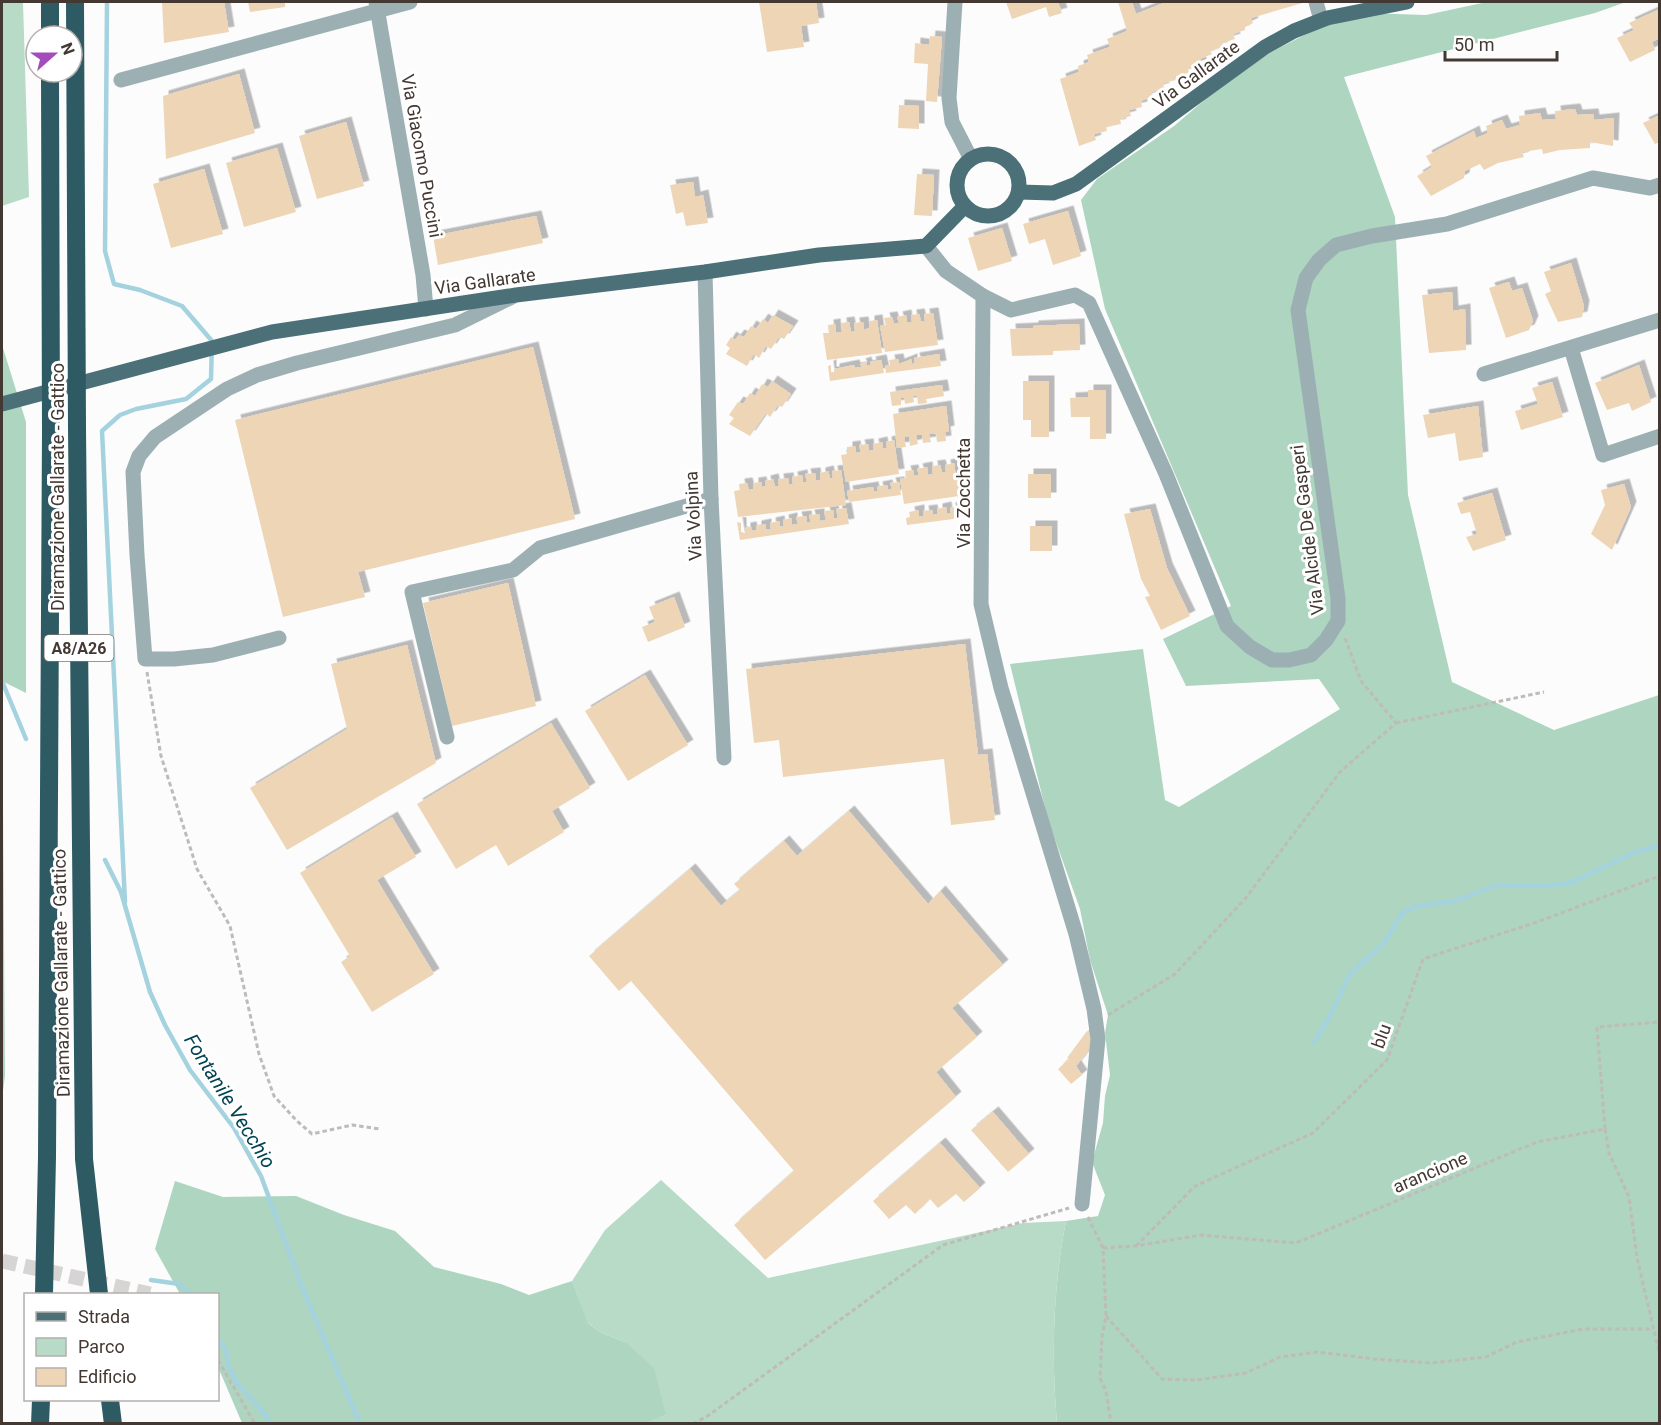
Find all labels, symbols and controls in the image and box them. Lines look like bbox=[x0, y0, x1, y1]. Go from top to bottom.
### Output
north arrow bbox=[24, 24, 84, 84]
scale bar bbox=[1445, 24, 1558, 62]
text: 50 m bbox=[1454, 34, 1494, 55]
street label: Via Gallarate bbox=[1149, 36, 1243, 112]
text: N bbox=[57, 40, 78, 57]
street label: Via Giacomo Puccini bbox=[397, 73, 447, 239]
street label: Via Gallarate bbox=[433, 264, 537, 298]
street label: Diramazione Gallarate - Gattico bbox=[47, 363, 68, 611]
street label: Via Zocchetta bbox=[953, 438, 974, 548]
street label: Via Alcide De Gasperi bbox=[1286, 444, 1328, 616]
street label: Via Volpina bbox=[680, 471, 706, 561]
road number: A8/A26 bbox=[44, 635, 113, 661]
street label: Diramazione Gallarate - Gattico bbox=[48, 849, 74, 1097]
street label: blu bbox=[1367, 1021, 1395, 1051]
water label: Fontanile Vecchio bbox=[179, 1030, 281, 1172]
street label: arancione bbox=[1390, 1147, 1470, 1197]
legend bbox=[24, 1293, 219, 1401]
text: Strada bbox=[78, 1306, 130, 1327]
text: Parco bbox=[78, 1336, 125, 1357]
text: Edificio bbox=[78, 1366, 137, 1387]

